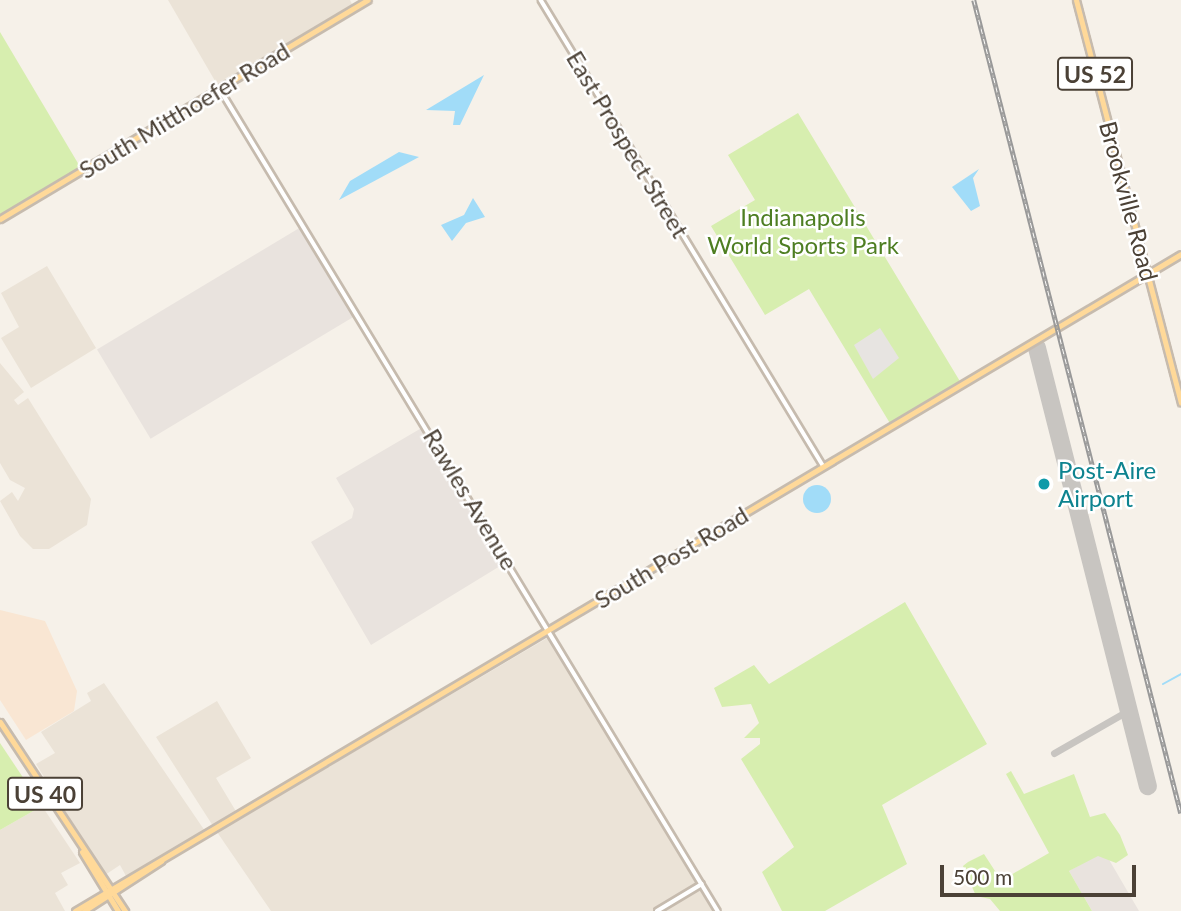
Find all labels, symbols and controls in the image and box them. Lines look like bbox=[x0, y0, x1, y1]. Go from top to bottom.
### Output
street label: South Mitthoefer Road bbox=[73, 36, 295, 184]
street label: East Prospect Street bbox=[561, 45, 695, 243]
road number: US 52 bbox=[1056, 54, 1134, 94]
street label: Brookville Road bbox=[1094, 118, 1164, 284]
park label: Indianapolis World Sports Park bbox=[707, 203, 899, 259]
street label: Rawles Avenue bbox=[417, 423, 525, 575]
place label: Post-Aire Airport bbox=[1058, 456, 1156, 512]
marker: Post-Aire Airport bbox=[1036, 476, 1052, 492]
street label: South Post Road bbox=[589, 500, 753, 614]
road number: US 40 bbox=[7, 774, 84, 814]
scale bar bbox=[943, 852, 1139, 896]
text: 500 m bbox=[953, 864, 1012, 889]

